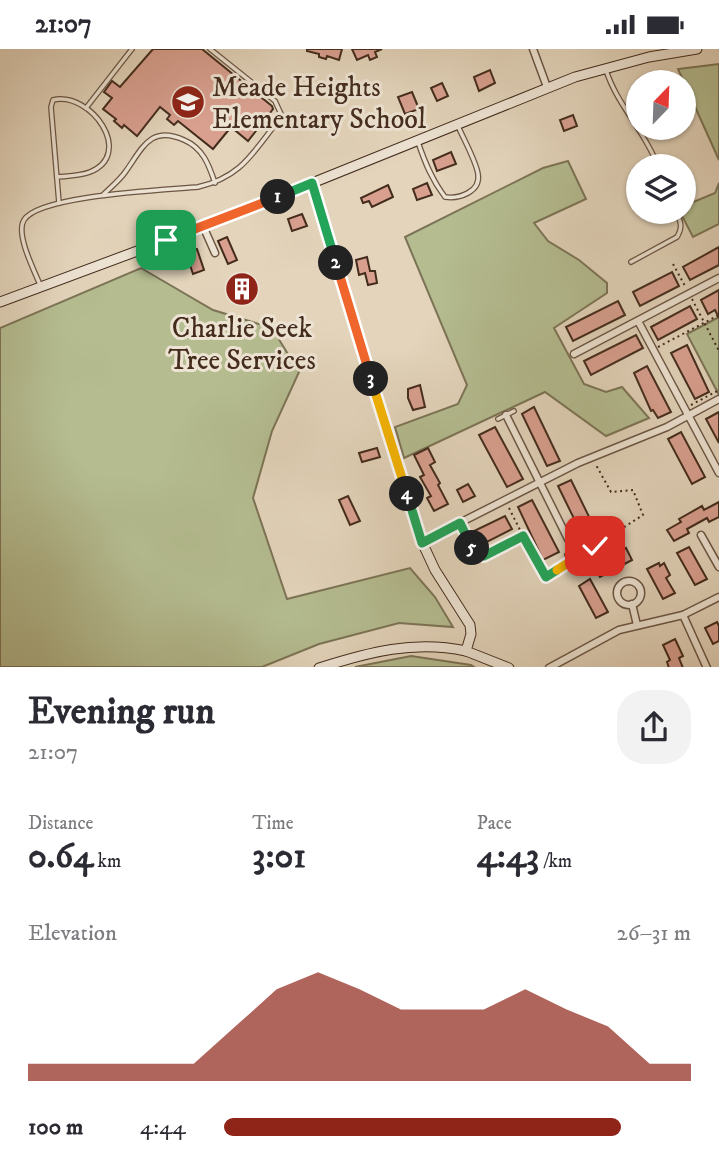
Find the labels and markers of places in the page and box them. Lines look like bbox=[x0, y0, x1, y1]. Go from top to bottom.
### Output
place label: Meade Heights Elementary School bbox=[212, 70, 427, 137]
school or university icon: Meade Heights Elementary School bbox=[169, 83, 207, 121]
pin: 1 bbox=[260, 179, 296, 215]
pin bbox=[136, 210, 196, 270]
pin: 2 bbox=[318, 245, 354, 281]
building icon: Charlie Seek Tree Services bbox=[223, 270, 261, 308]
place label: Charlie Seek Tree Services bbox=[168, 311, 316, 378]
pin: 3 bbox=[354, 361, 388, 397]
pin: 4 bbox=[390, 477, 424, 511]
pin bbox=[565, 516, 625, 576]
pin: 5 bbox=[454, 531, 490, 565]

